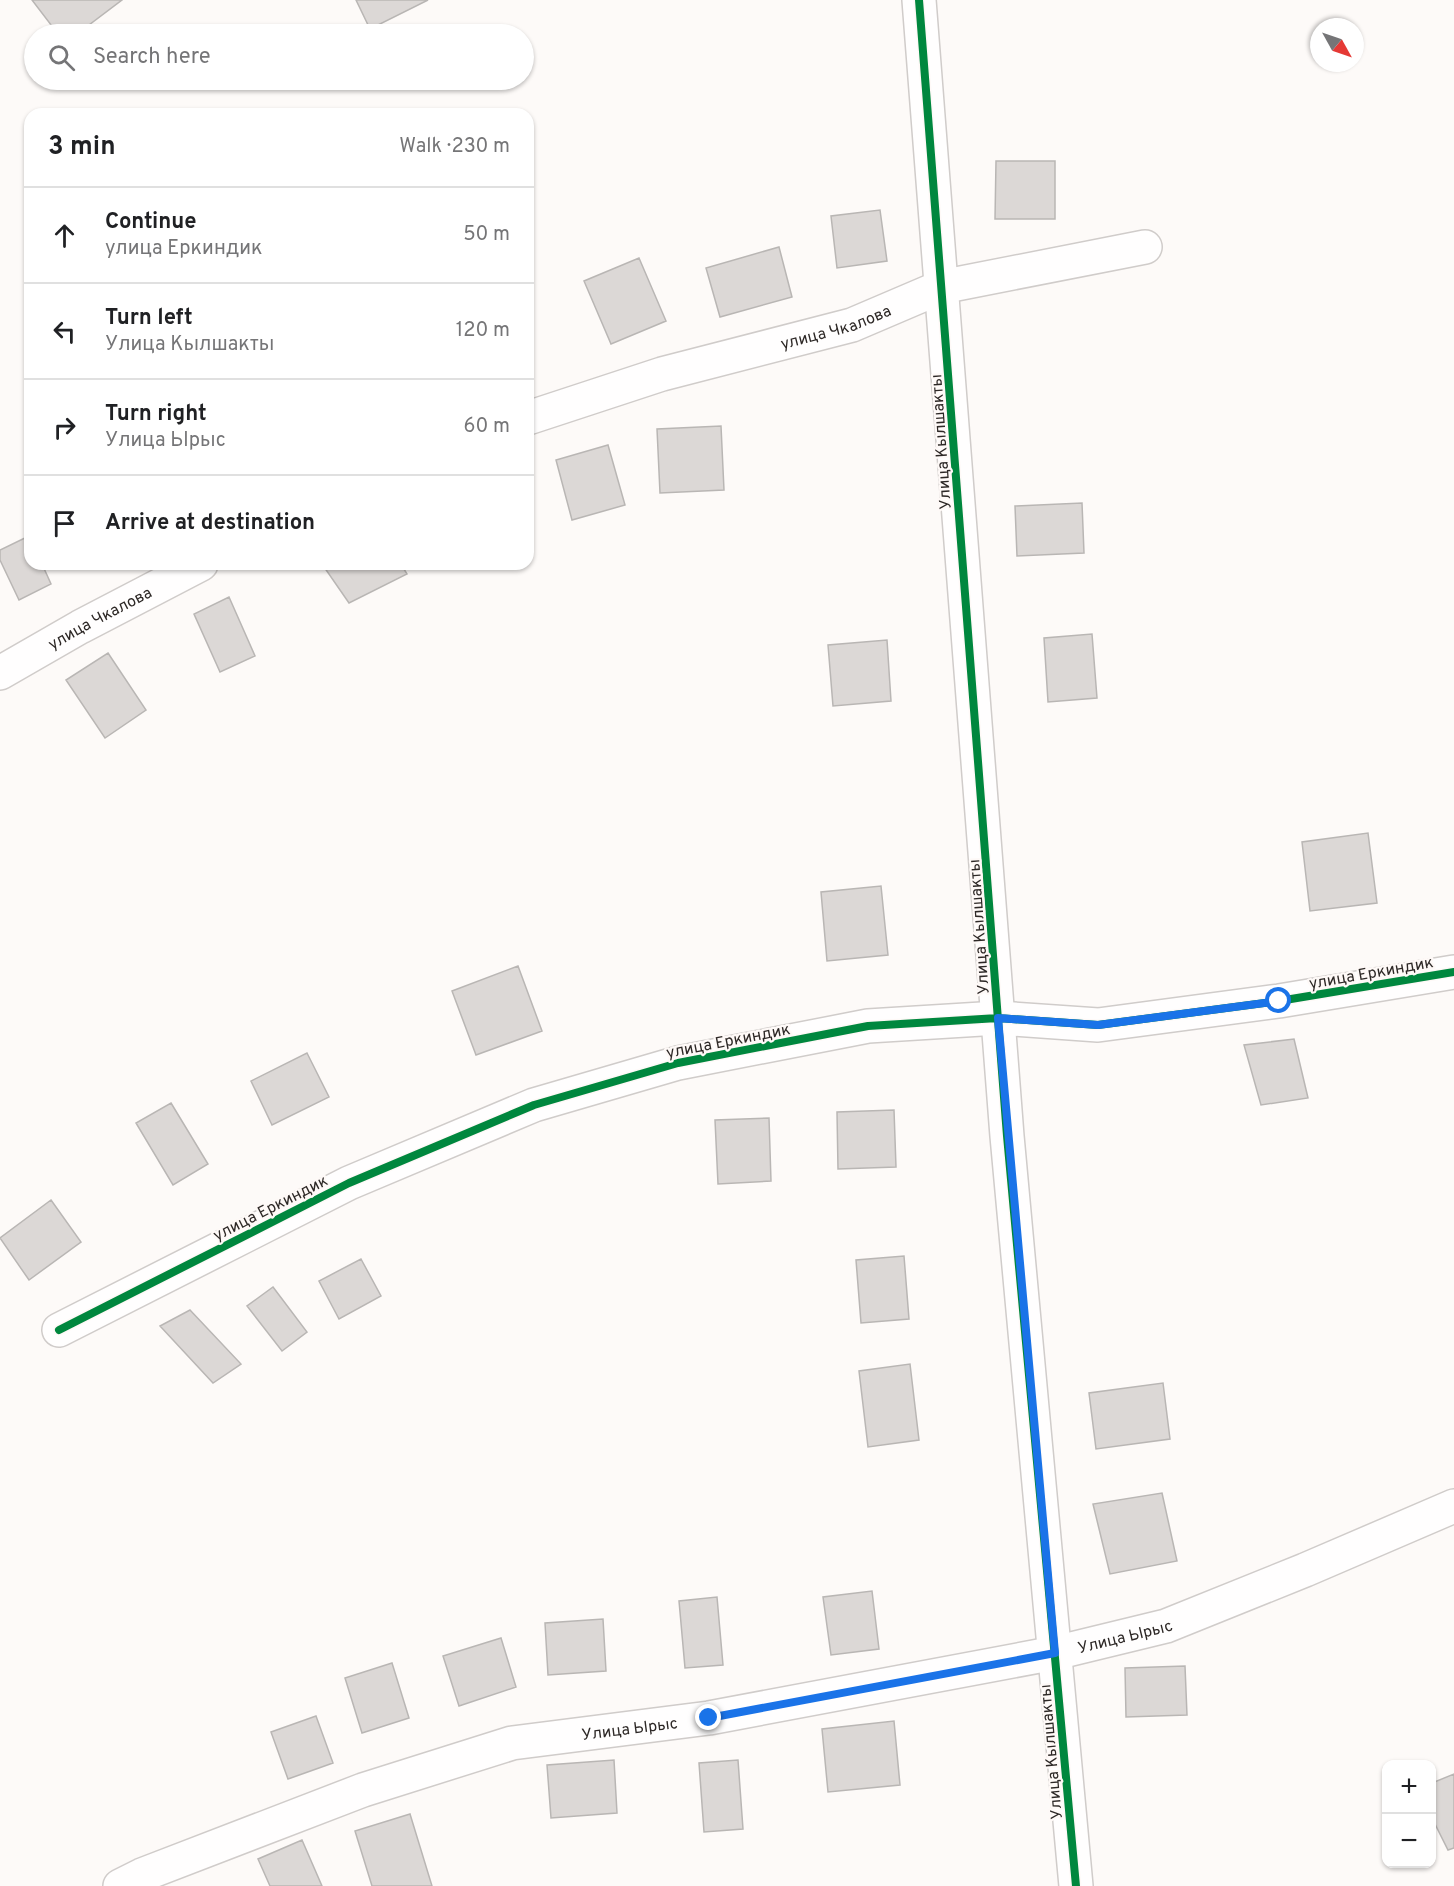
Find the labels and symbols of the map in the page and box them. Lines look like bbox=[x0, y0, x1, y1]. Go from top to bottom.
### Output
north arrow bbox=[1310, 18, 1364, 72]
street label: улица Чкалова bbox=[779, 301, 895, 355]
street label: Улица Кылшакты bbox=[927, 374, 957, 510]
street label: улица Чкалова bbox=[45, 583, 156, 655]
street label: Улица Кылшакты bbox=[965, 859, 995, 995]
street label: улица Еркиндик bbox=[1308, 953, 1435, 995]
route start bbox=[1265, 987, 1291, 1013]
street label: улица Еркиндик bbox=[665, 1020, 792, 1064]
street label: улица Еркиндик bbox=[210, 1171, 332, 1246]
street label: Улица Ырыс bbox=[1076, 1616, 1176, 1659]
street label: Улица Кылшакты bbox=[1036, 1683, 1068, 1820]
route end bbox=[695, 1704, 721, 1730]
street label: Улица Ырыс bbox=[581, 1714, 679, 1746]

